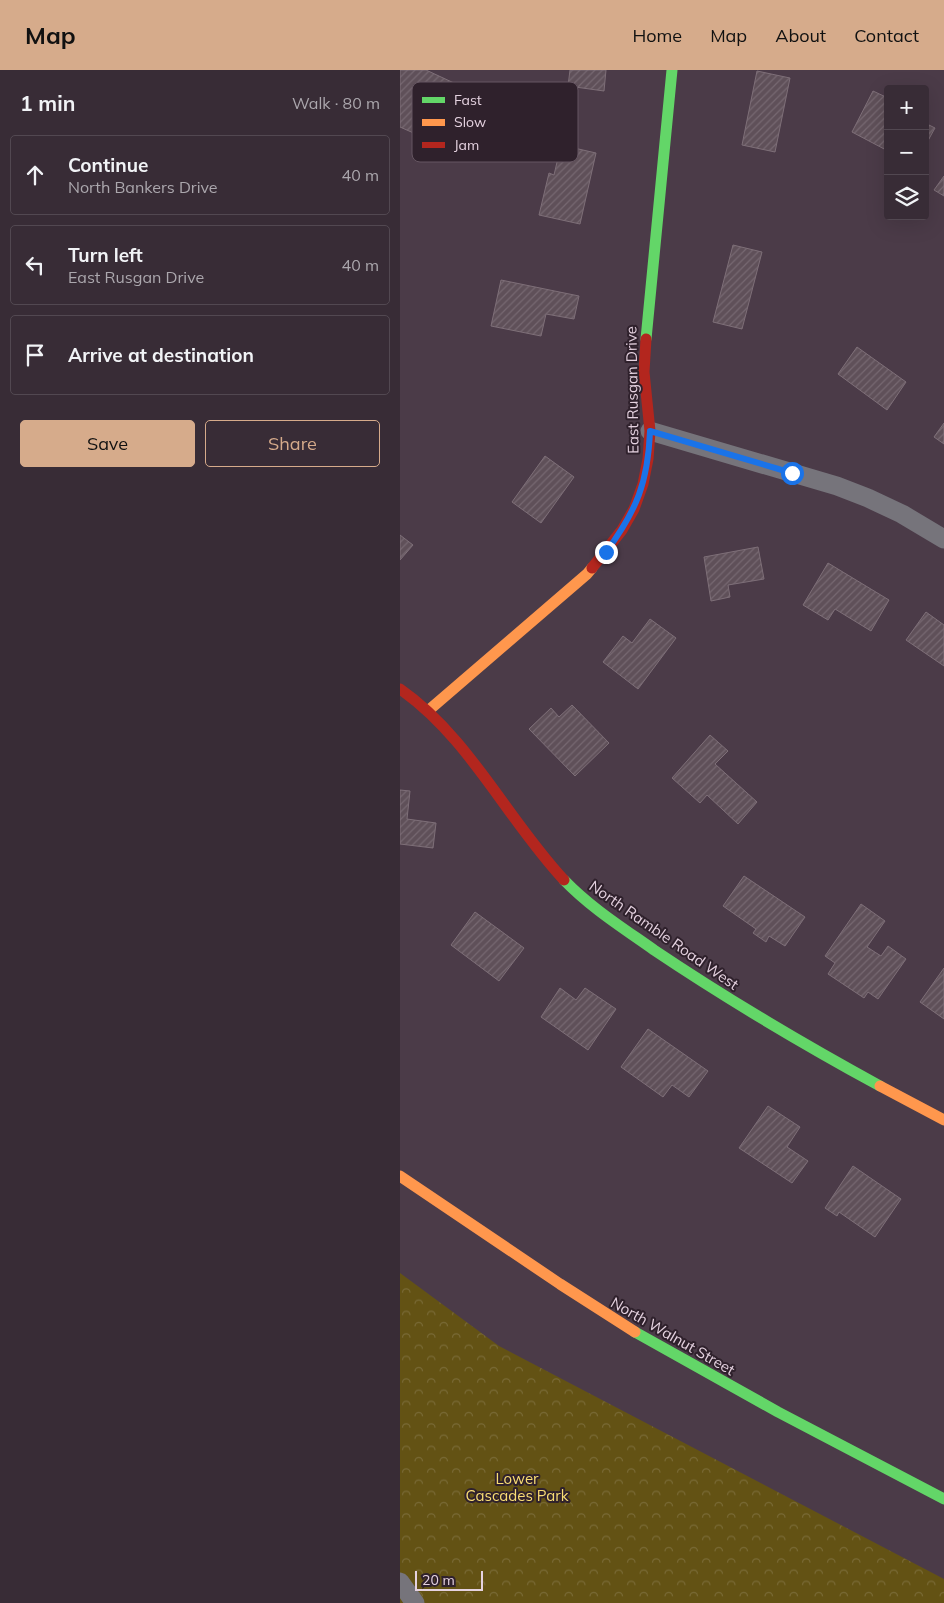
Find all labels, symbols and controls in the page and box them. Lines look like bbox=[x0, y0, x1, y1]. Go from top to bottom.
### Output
text: Map bbox=[25, 20, 76, 50]
text: Home bbox=[632, 24, 682, 47]
text: Map bbox=[710, 24, 747, 47]
text: About bbox=[775, 24, 826, 47]
text: Contact bbox=[854, 24, 919, 47]
legend bbox=[412, 82, 578, 162]
map controls bbox=[884, 85, 929, 220]
button: + bbox=[884, 85, 929, 130]
text: 1 min bbox=[20, 90, 75, 116]
text: Fast bbox=[454, 91, 482, 109]
text: Walk · 80 m bbox=[292, 93, 380, 113]
text: Slow bbox=[454, 113, 486, 131]
button: − bbox=[884, 130, 929, 175]
text: Jam bbox=[454, 136, 479, 154]
text: Continue bbox=[68, 153, 148, 177]
icon: ahead bbox=[21, 161, 49, 189]
text: 40 m bbox=[342, 165, 379, 185]
button: layers bbox=[884, 175, 929, 220]
text: North Bankers Drive bbox=[68, 177, 218, 197]
text: Turn left bbox=[68, 243, 143, 267]
icon: left bbox=[21, 251, 49, 279]
text: 40 m bbox=[342, 255, 379, 275]
text: East Rusgan Drive bbox=[68, 267, 204, 287]
street label: East Rusgan Drive bbox=[621, 326, 643, 454]
icon: arrive bbox=[21, 341, 49, 369]
text: Arrive at destination bbox=[68, 343, 254, 367]
button: Save bbox=[20, 420, 195, 467]
button: Share bbox=[205, 420, 380, 467]
route start bbox=[781, 462, 804, 485]
route end bbox=[595, 541, 618, 564]
street label: North Ramble Road West bbox=[586, 876, 742, 994]
street label: North Walnut Street bbox=[608, 1293, 738, 1379]
park label: Lower Cascades Park bbox=[466, 1469, 569, 1505]
scale bar bbox=[415, 1568, 482, 1591]
text: 20 m bbox=[422, 1571, 455, 1589]

